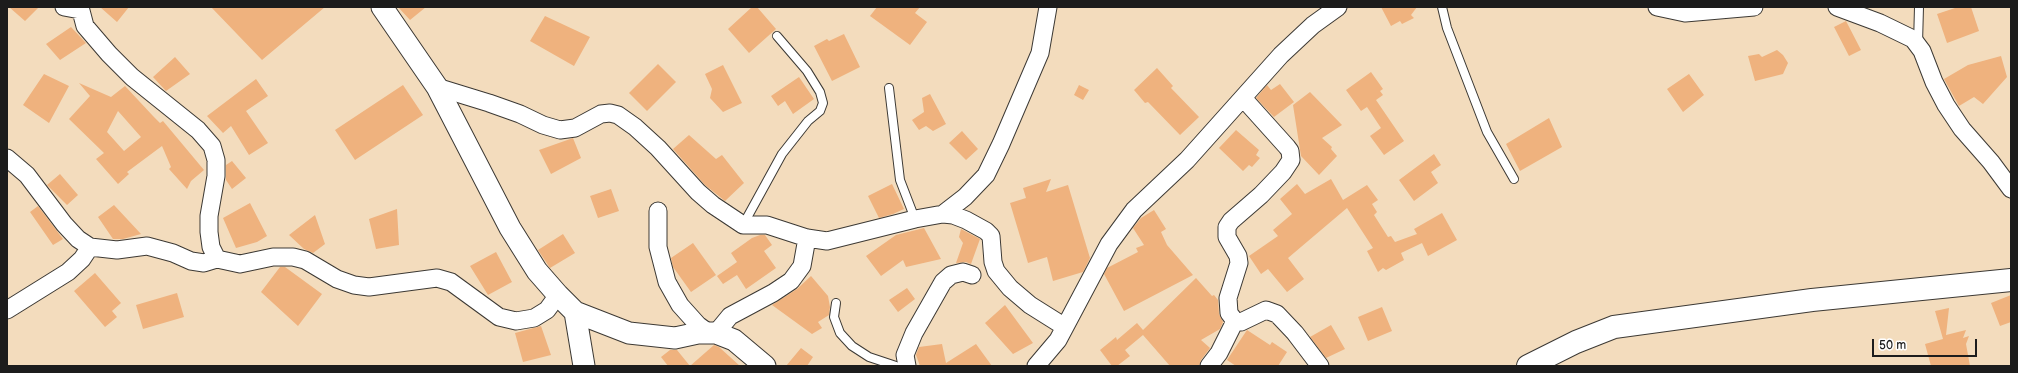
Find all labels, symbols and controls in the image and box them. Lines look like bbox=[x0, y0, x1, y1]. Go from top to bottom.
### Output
scale bar bbox=[1874, 331, 1979, 357]
text: 50 m bbox=[1879, 338, 1906, 353]

